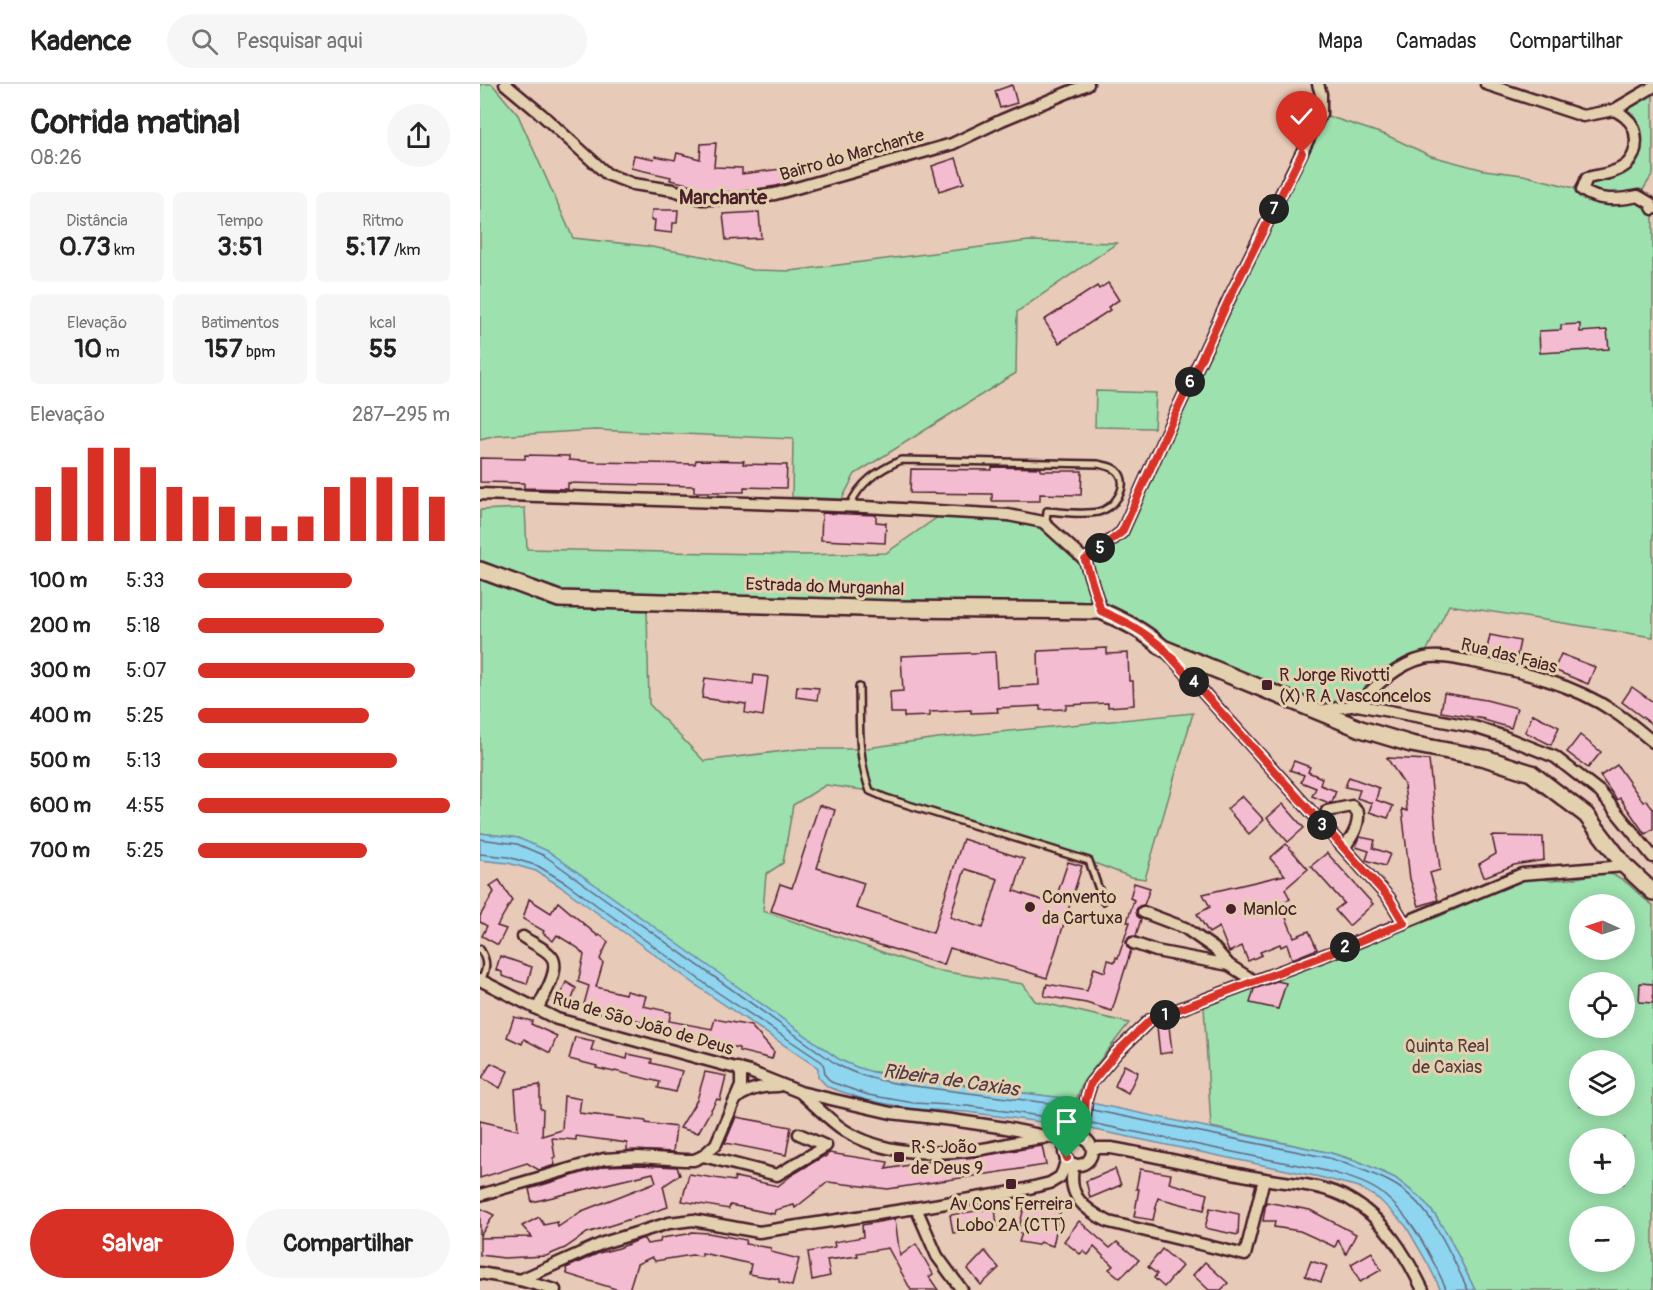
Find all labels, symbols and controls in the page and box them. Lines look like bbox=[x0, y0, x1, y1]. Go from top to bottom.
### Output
search box bbox=[167, 14, 587, 68]
text: Kadence bbox=[30, 24, 131, 59]
icon: search bbox=[188, 25, 221, 58]
text: Pesquisar aqui bbox=[236, 27, 362, 55]
text: Mapa bbox=[1318, 28, 1363, 55]
text: Camadas bbox=[1396, 28, 1476, 55]
text: Compartilhar bbox=[1509, 28, 1623, 55]
pin bbox=[1276, 91, 1327, 153]
icon: check bbox=[1285, 100, 1318, 133]
text: Corrida matinal bbox=[30, 102, 241, 143]
button: share bbox=[387, 104, 450, 167]
street label: Bairro do Marchante bbox=[777, 123, 927, 187]
text: 08:26 bbox=[30, 145, 82, 170]
district label: Marchante bbox=[679, 185, 768, 210]
pin: 7 bbox=[1259, 194, 1289, 224]
text: 7 bbox=[1270, 199, 1278, 219]
text: Distância bbox=[66, 211, 128, 231]
text: Tempo bbox=[217, 211, 263, 231]
text: Ritmo bbox=[362, 211, 404, 231]
text: 0.73 bbox=[59, 231, 111, 263]
text: 3:51 bbox=[217, 231, 263, 263]
text: 5:17 bbox=[345, 231, 390, 263]
text: km bbox=[111, 240, 135, 260]
text: /km bbox=[390, 240, 421, 260]
text: Elevação bbox=[67, 313, 127, 333]
text: Batimentos bbox=[201, 313, 279, 333]
text: kcal bbox=[370, 313, 396, 333]
text: 10 bbox=[74, 333, 102, 365]
text: 157 bbox=[204, 333, 242, 365]
text: 55 bbox=[369, 333, 397, 365]
text: m bbox=[102, 342, 120, 362]
text: bpm bbox=[242, 342, 276, 362]
pin: 6 bbox=[1175, 367, 1205, 397]
text: 6 bbox=[1185, 372, 1195, 392]
text: Elevação bbox=[30, 402, 105, 427]
text: 287–295 m bbox=[352, 402, 450, 427]
pin: 5 bbox=[1085, 533, 1115, 563]
text: 5 bbox=[1096, 538, 1104, 558]
text: 100 m bbox=[30, 568, 87, 593]
text: 5:33 bbox=[126, 568, 165, 593]
street label: Estrada do Murganhal bbox=[745, 573, 905, 601]
text: 200 m bbox=[30, 613, 91, 638]
text: 5:18 bbox=[126, 613, 160, 638]
street label: Rua das Faias bbox=[1458, 633, 1560, 679]
text: 300 m bbox=[30, 658, 91, 683]
text: 5:07 bbox=[126, 658, 166, 683]
place label: R Jorge Rivotti (X) R A Vasconcelos bbox=[1279, 664, 1431, 708]
pin: 4 bbox=[1179, 667, 1209, 697]
text: 4 bbox=[1189, 672, 1199, 692]
marker: R Jorge Rivotti (X) R A Vasconcelos bbox=[1260, 678, 1274, 692]
text: 400 m bbox=[30, 703, 91, 728]
text: 5:25 bbox=[126, 703, 164, 728]
text: 500 m bbox=[30, 748, 90, 773]
text: 5:13 bbox=[126, 748, 161, 773]
text: 600 m bbox=[30, 793, 91, 818]
text: 4:55 bbox=[126, 793, 165, 818]
pin: 3 bbox=[1307, 810, 1337, 840]
text: 3 bbox=[1318, 815, 1326, 835]
text: 700 m bbox=[30, 838, 90, 863]
text: 5:25 bbox=[126, 838, 164, 863]
place label: Convento da Cartuxa bbox=[1042, 886, 1123, 930]
north arrow bbox=[1569, 894, 1635, 960]
map controls bbox=[1569, 894, 1635, 1272]
place label: Manloc bbox=[1243, 898, 1297, 921]
marker: Convento da Cartuxa bbox=[1023, 900, 1037, 914]
marker: Manloc bbox=[1224, 902, 1238, 916]
pin: 2 bbox=[1330, 932, 1360, 962]
text: 2 bbox=[1341, 937, 1349, 957]
button: locate bbox=[1569, 972, 1635, 1038]
street label: Rua de São João de Deus bbox=[550, 987, 736, 1061]
pin: 1 bbox=[1150, 1000, 1180, 1030]
text: 1 bbox=[1162, 1005, 1168, 1025]
park label: Quinta Real de Caxias bbox=[1405, 1035, 1489, 1079]
button: layers bbox=[1569, 1050, 1635, 1116]
water label: Ribeira de Caxias bbox=[882, 1058, 1023, 1102]
pin bbox=[1041, 1096, 1092, 1158]
icon: arrive bbox=[1050, 1105, 1083, 1138]
button: + bbox=[1569, 1128, 1635, 1194]
place label: R S João de Deus 9 bbox=[911, 1136, 983, 1180]
marker: R S João de Deus 9 bbox=[892, 1150, 906, 1164]
marker: Av Cons Ferreira Lobo 2A (CTT) bbox=[1004, 1177, 1018, 1191]
place label: Av Cons Ferreira Lobo 2A (CTT) bbox=[949, 1193, 1073, 1237]
button: − bbox=[1569, 1206, 1635, 1272]
button: Salvar bbox=[30, 1209, 234, 1278]
button: Compartilhar bbox=[246, 1209, 450, 1278]

